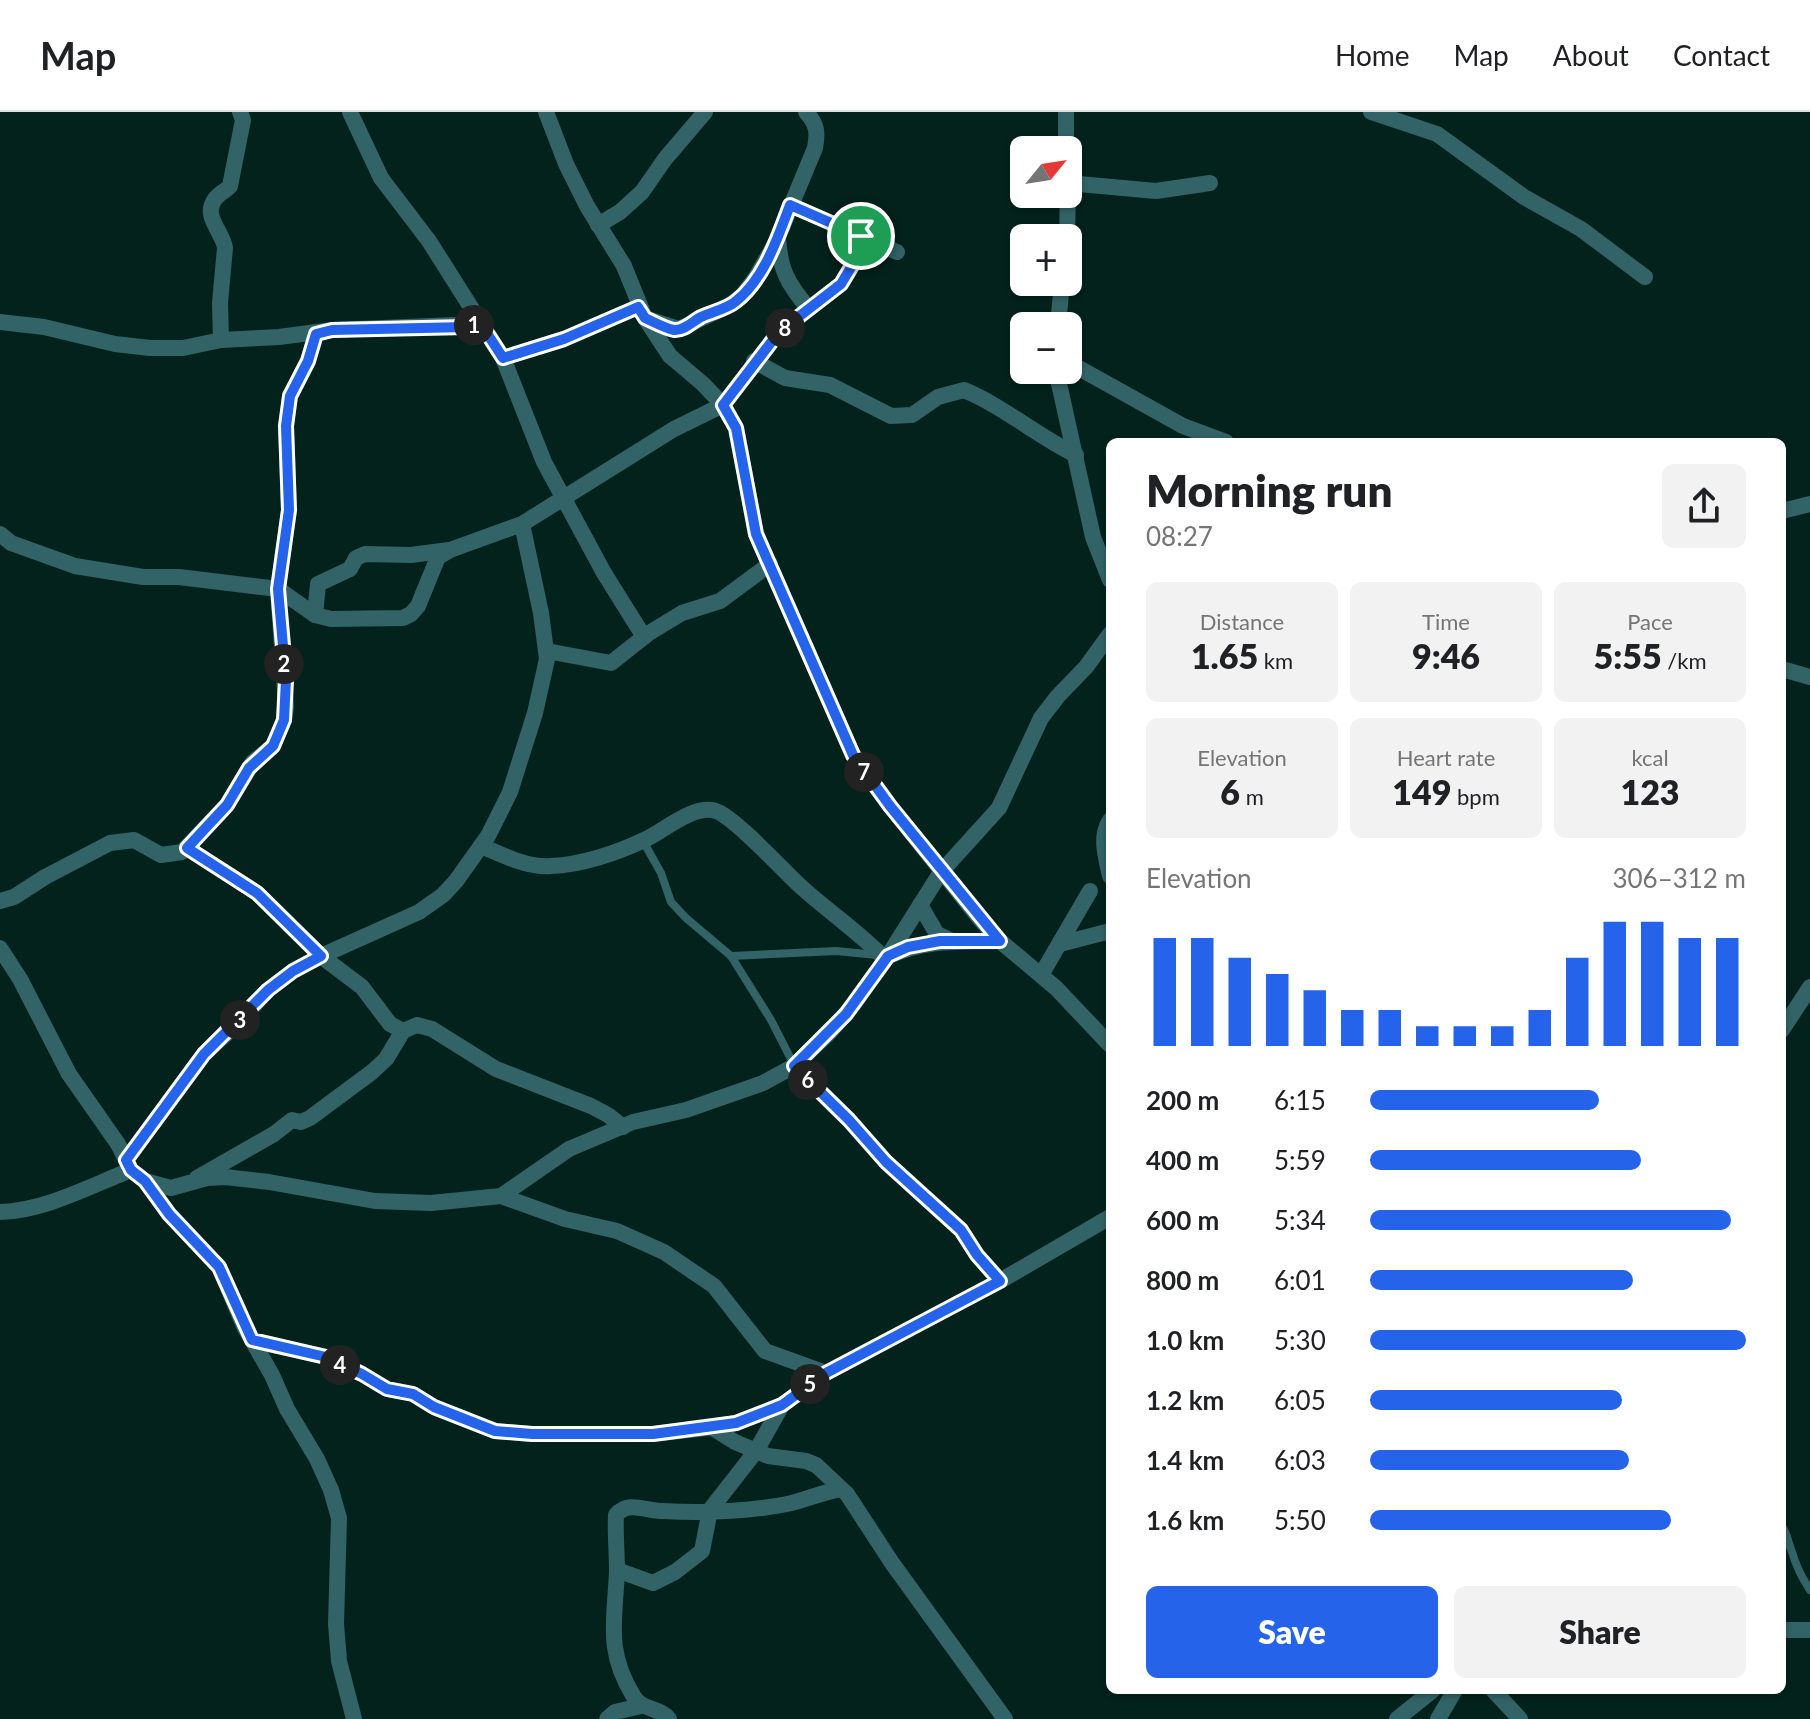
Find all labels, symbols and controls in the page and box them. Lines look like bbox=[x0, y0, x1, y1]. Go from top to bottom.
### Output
text: Map bbox=[40, 32, 116, 78]
text: Home bbox=[1335, 38, 1410, 72]
text: Map bbox=[1454, 38, 1509, 72]
text: About bbox=[1553, 38, 1629, 72]
text: Contact bbox=[1673, 38, 1770, 72]
north arrow bbox=[1010, 136, 1082, 208]
map controls bbox=[1010, 136, 1082, 384]
pin bbox=[827, 202, 895, 270]
icon: arrive bbox=[839, 214, 883, 258]
button: + bbox=[1010, 224, 1082, 296]
pin: 1 bbox=[454, 305, 494, 345]
pin: 8 bbox=[765, 308, 805, 348]
text: 1 bbox=[468, 311, 480, 338]
button: − bbox=[1010, 312, 1082, 384]
text: 8 bbox=[779, 314, 791, 341]
text: Morning run bbox=[1146, 464, 1393, 516]
button: share bbox=[1662, 464, 1746, 548]
text: 08:27 bbox=[1146, 520, 1213, 552]
text: Distance bbox=[1200, 608, 1284, 635]
text: Time bbox=[1422, 608, 1470, 635]
text: Pace bbox=[1627, 608, 1673, 635]
text: 1.65 bbox=[1191, 635, 1258, 676]
text: 9:46 bbox=[1412, 635, 1480, 676]
text: 5:55 bbox=[1593, 635, 1662, 676]
pin: 2 bbox=[264, 644, 304, 684]
text: km bbox=[1258, 647, 1293, 674]
text: /km bbox=[1662, 647, 1707, 674]
text: 2 bbox=[278, 650, 290, 677]
text: Elevation bbox=[1197, 744, 1287, 771]
text: Heart rate bbox=[1397, 744, 1495, 771]
text: kcal bbox=[1631, 744, 1669, 771]
pin: 7 bbox=[844, 752, 884, 792]
text: 7 bbox=[858, 758, 870, 785]
text: 6 bbox=[1220, 771, 1240, 812]
text: 149 bbox=[1392, 771, 1451, 812]
text: 123 bbox=[1620, 771, 1680, 812]
text: m bbox=[1240, 783, 1264, 810]
text: bpm bbox=[1451, 783, 1500, 810]
text: Elevation bbox=[1146, 862, 1252, 894]
text: 306–312 m bbox=[1612, 862, 1746, 894]
pin: 3 bbox=[220, 1000, 260, 1040]
text: 3 bbox=[234, 1006, 246, 1033]
pin: 6 bbox=[788, 1060, 828, 1100]
text: 6 bbox=[802, 1066, 814, 1093]
text: 200 m bbox=[1146, 1084, 1219, 1116]
text: 6:15 bbox=[1274, 1084, 1326, 1116]
text: 400 m bbox=[1146, 1144, 1219, 1176]
text: 5:59 bbox=[1274, 1144, 1326, 1176]
text: 600 m bbox=[1146, 1204, 1219, 1236]
text: 5:34 bbox=[1274, 1204, 1326, 1236]
text: 800 m bbox=[1146, 1264, 1219, 1296]
text: 6:01 bbox=[1274, 1264, 1326, 1296]
text: 1.0 km bbox=[1146, 1324, 1224, 1356]
text: 5:30 bbox=[1274, 1324, 1326, 1356]
pin: 4 bbox=[320, 1345, 360, 1385]
text: 4 bbox=[334, 1351, 346, 1378]
pin: 5 bbox=[790, 1364, 830, 1404]
text: 5 bbox=[804, 1370, 816, 1397]
text: 1.2 km bbox=[1146, 1384, 1224, 1416]
text: 6:05 bbox=[1274, 1384, 1326, 1416]
text: 1.4 km bbox=[1146, 1444, 1224, 1476]
text: 6:03 bbox=[1274, 1444, 1326, 1476]
text: 1.6 km bbox=[1146, 1504, 1224, 1536]
text: 5:50 bbox=[1274, 1504, 1326, 1536]
button: Save bbox=[1146, 1586, 1438, 1678]
button: Share bbox=[1454, 1586, 1746, 1678]

